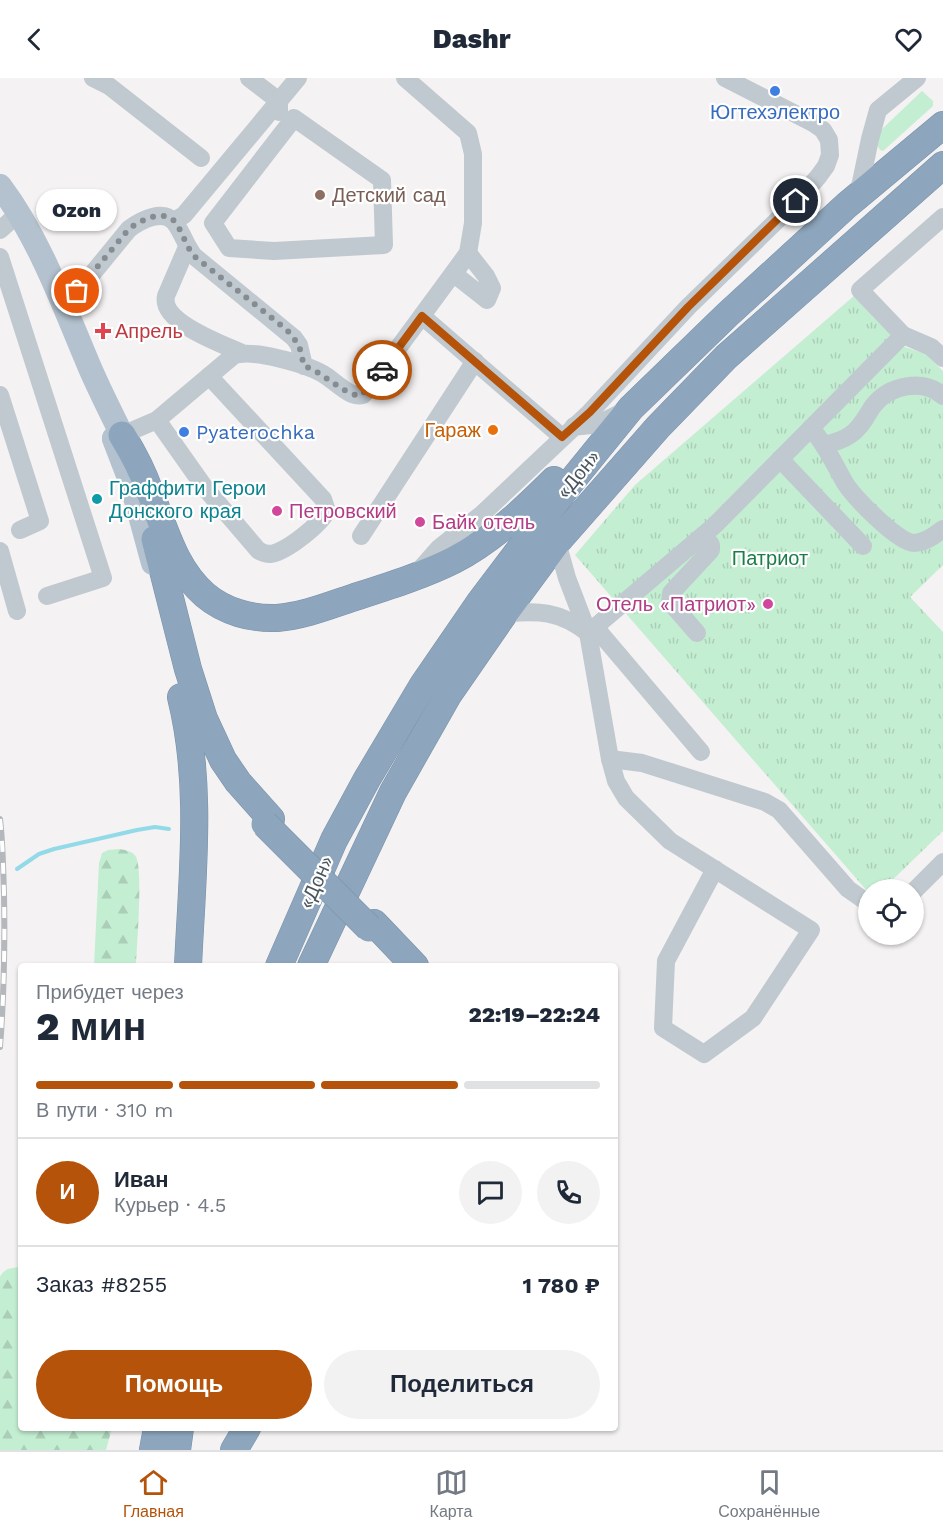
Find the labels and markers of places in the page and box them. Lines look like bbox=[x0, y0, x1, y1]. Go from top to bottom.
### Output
marker: Югтехэлектро bbox=[768, 84, 782, 98]
place label: Югтехэлектро bbox=[710, 100, 840, 124]
pin bbox=[770, 175, 821, 226]
place label: Детский сад bbox=[332, 183, 446, 207]
marker: Детский сад bbox=[313, 188, 327, 202]
callout: Ozon bbox=[36, 189, 118, 231]
pin bbox=[51, 265, 102, 316]
place label: Апрель bbox=[115, 319, 183, 343]
marker: Апрель bbox=[96, 324, 110, 338]
place label: Гараж bbox=[425, 418, 482, 442]
place label: Pyaterochka bbox=[196, 420, 315, 444]
marker: Гараж bbox=[486, 423, 500, 437]
marker: Pyaterochka bbox=[177, 425, 191, 439]
place label: Граффити Герои Донского края bbox=[109, 476, 266, 523]
marker: Граффити Герои Донского края bbox=[90, 492, 104, 506]
place label: Петровский bbox=[289, 499, 397, 523]
marker: Петровский bbox=[270, 504, 284, 518]
place label: Байк отель bbox=[432, 510, 535, 534]
marker: Байк отель bbox=[413, 515, 427, 529]
place label: Отель «Патриот» bbox=[596, 592, 756, 616]
marker: Отель «Патриот» bbox=[761, 597, 775, 611]

